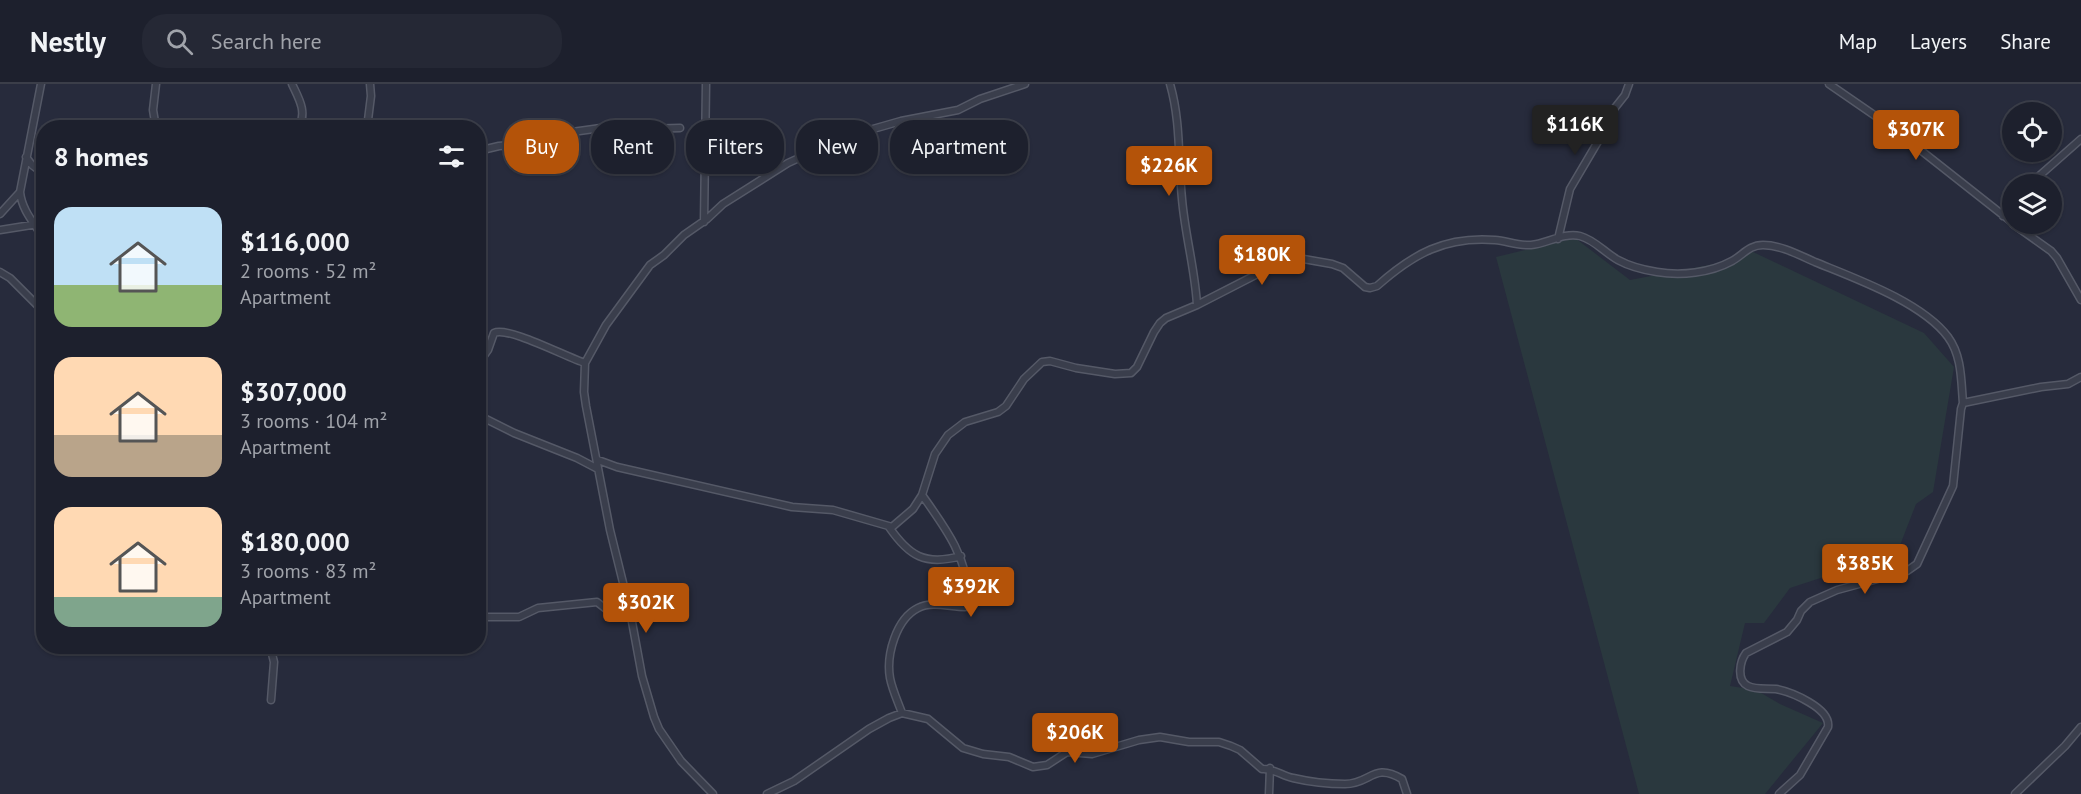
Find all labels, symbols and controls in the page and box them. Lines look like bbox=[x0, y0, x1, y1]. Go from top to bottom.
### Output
search box bbox=[142, 14, 562, 68]
text: Nestly bbox=[30, 23, 106, 60]
icon: search bbox=[163, 25, 196, 58]
text: Search here bbox=[211, 27, 322, 55]
text: Map bbox=[1839, 28, 1877, 55]
text: Layers bbox=[1910, 28, 1967, 55]
text: Share bbox=[2000, 28, 2051, 55]
map controls bbox=[2002, 102, 2062, 234]
button: locate bbox=[2002, 102, 2062, 162]
pin: $116K bbox=[1533, 105, 1617, 156]
pin: $307K bbox=[1874, 110, 1958, 161]
text: $116K bbox=[1546, 111, 1604, 137]
text: $307K bbox=[1887, 116, 1945, 142]
chip: Buy bbox=[504, 120, 579, 174]
chip: Rent bbox=[591, 120, 674, 174]
chip: Filters bbox=[686, 120, 784, 174]
chip: New bbox=[796, 120, 878, 174]
chip: Apartment bbox=[890, 120, 1028, 174]
text: 8 homes bbox=[54, 140, 149, 173]
icon: filters bbox=[435, 140, 468, 173]
pin: $226K bbox=[1127, 146, 1211, 197]
text: $226K bbox=[1140, 152, 1198, 178]
button: layers bbox=[2002, 174, 2062, 234]
text: $116,000 bbox=[240, 225, 350, 258]
icon: home bbox=[102, 231, 174, 303]
pin: $180K bbox=[1220, 235, 1304, 286]
text: $180K bbox=[1233, 241, 1291, 267]
text: 2 rooms · 52 m² bbox=[240, 258, 376, 284]
text: Apartment bbox=[240, 284, 331, 310]
text: $307,000 bbox=[240, 375, 347, 408]
icon: home bbox=[102, 381, 174, 453]
text: 3 rooms · 104 m² bbox=[240, 408, 387, 434]
text: Apartment bbox=[240, 434, 331, 460]
text: $180,000 bbox=[240, 525, 350, 558]
icon: home bbox=[102, 531, 174, 603]
pin: $385K bbox=[1823, 544, 1907, 595]
text: $385K bbox=[1836, 550, 1894, 576]
text: 3 rooms · 83 m² bbox=[240, 558, 376, 584]
pin: $392K bbox=[929, 567, 1013, 618]
text: $392K bbox=[942, 573, 1000, 599]
pin: $302K bbox=[604, 583, 688, 634]
text: Apartment bbox=[240, 584, 331, 610]
text: $302K bbox=[617, 589, 675, 615]
pin: $206K bbox=[1033, 713, 1117, 764]
text: $206K bbox=[1046, 719, 1104, 745]

